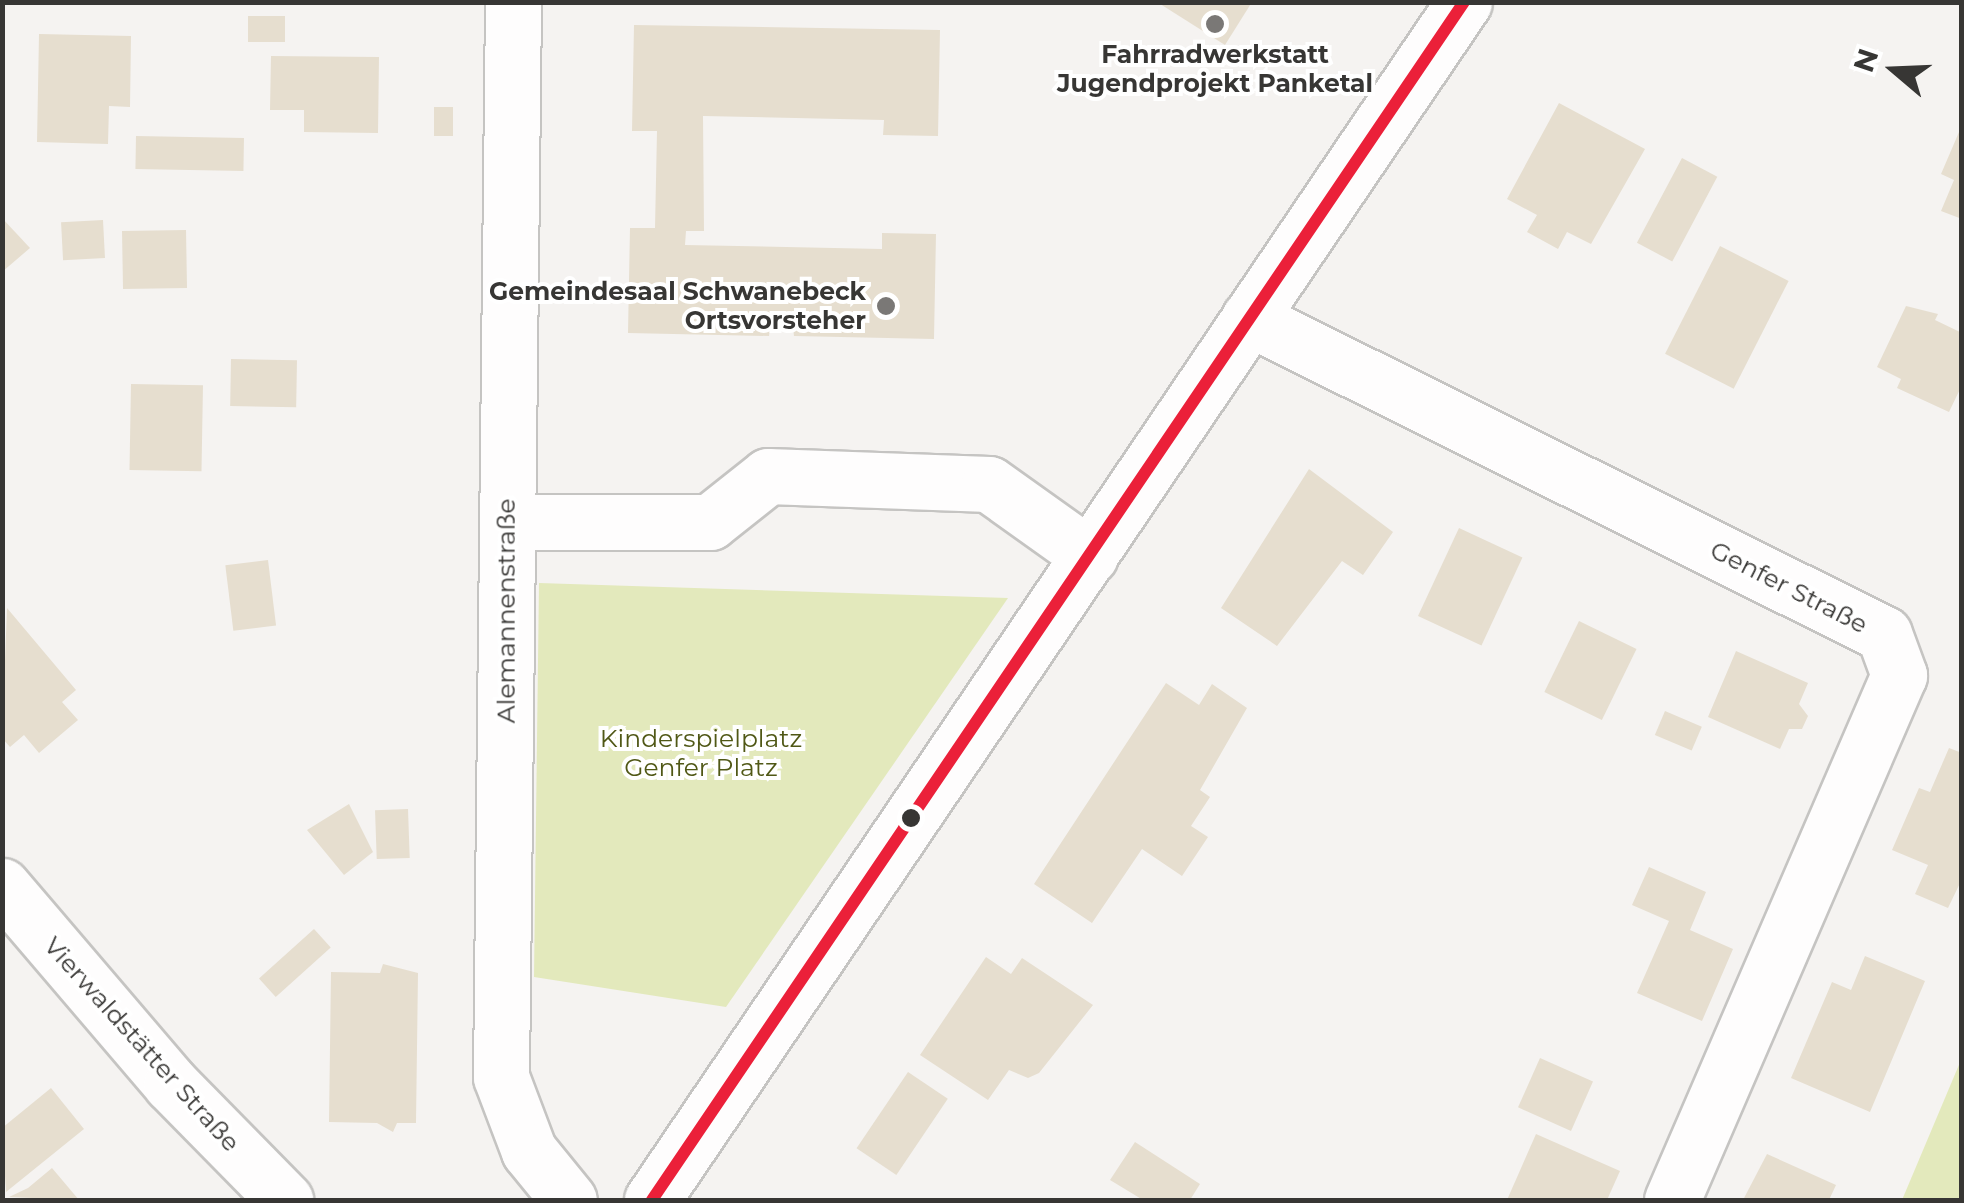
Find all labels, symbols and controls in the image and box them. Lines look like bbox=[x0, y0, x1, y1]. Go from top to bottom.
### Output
marker: Fahrradwerkstatt Jugendprojekt Panketal bbox=[1204, 13, 1226, 35]
north arrow bbox=[1844, 20, 1944, 120]
place label: Fahrradwerkstatt Jugendprojekt Panketal bbox=[1057, 40, 1373, 99]
text: N bbox=[1846, 44, 1885, 76]
place label: Gemeindesaal Schwanebeck Ortsvorsteher bbox=[489, 277, 866, 336]
marker: Gemeindesaal Schwanebeck Ortsvorsteher bbox=[875, 295, 897, 317]
street label: Alemannenstraße bbox=[491, 499, 521, 723]
street label: Genfer Straße bbox=[1705, 535, 1873, 639]
park label: Kinderspielplatz Genfer Platz bbox=[600, 724, 802, 783]
unlabelled marker bbox=[901, 808, 921, 828]
street label: Vierwaldstätter Straße bbox=[38, 931, 246, 1157]

